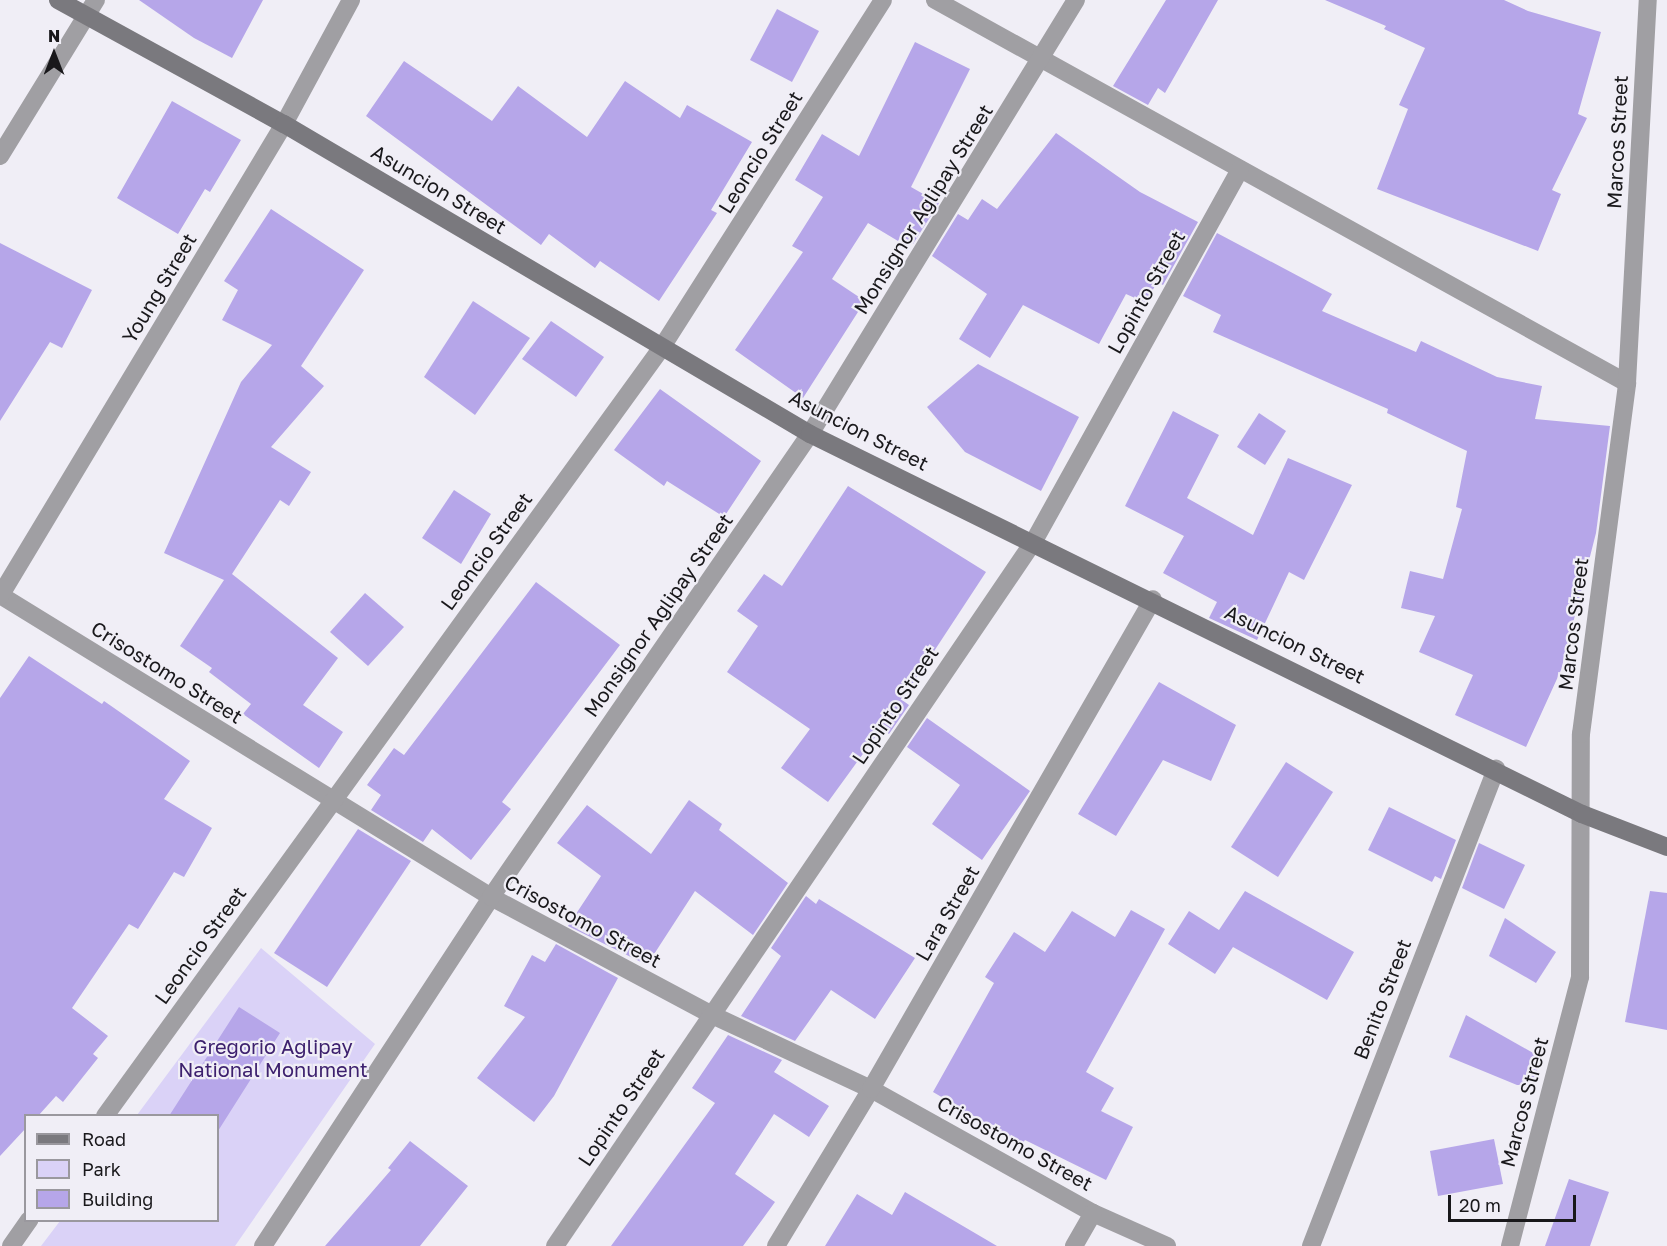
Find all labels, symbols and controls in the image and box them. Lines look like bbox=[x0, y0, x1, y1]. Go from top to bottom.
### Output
north arrow bbox=[24, 24, 84, 84]
text: N bbox=[48, 26, 60, 46]
street label: Marcos Street bbox=[1602, 75, 1632, 209]
street label: Leoncio Street bbox=[713, 86, 807, 218]
street label: Monsignor Aglipay Street bbox=[849, 100, 997, 318]
street label: Asuncion Street bbox=[367, 139, 511, 239]
street label: Lopinto Street bbox=[1102, 226, 1190, 358]
street label: Young Street bbox=[117, 229, 201, 347]
street label: Asuncion Street bbox=[785, 385, 933, 475]
street label: Leoncio Street bbox=[435, 487, 537, 615]
street label: Monsignor Aglipay Street bbox=[579, 509, 737, 721]
street label: Marcos Street bbox=[1553, 556, 1593, 692]
street label: Asuncion Street bbox=[1221, 600, 1369, 688]
street label: Crisostomo Street bbox=[87, 616, 247, 728]
street label: Lopinto Street bbox=[847, 641, 943, 769]
street label: Lara Street bbox=[910, 861, 984, 965]
street label: Crisostomo Street bbox=[501, 870, 665, 972]
street label: Leoncio Street bbox=[149, 881, 251, 1009]
street label: Benito Street bbox=[1348, 935, 1416, 1063]
park label: Gregorio Aglipay National Monument bbox=[178, 1034, 368, 1081]
street label: Marcos Street bbox=[1495, 1034, 1553, 1170]
street label: Lopinto Street bbox=[573, 1043, 669, 1171]
street label: Crisostomo Street bbox=[933, 1090, 1097, 1196]
legend bbox=[24, 1114, 219, 1222]
text: Road bbox=[82, 1128, 126, 1150]
text: Park bbox=[82, 1158, 121, 1180]
scale bar bbox=[1451, 1183, 1578, 1221]
text: Building bbox=[82, 1188, 153, 1210]
text: 20 m bbox=[1459, 1194, 1501, 1216]

